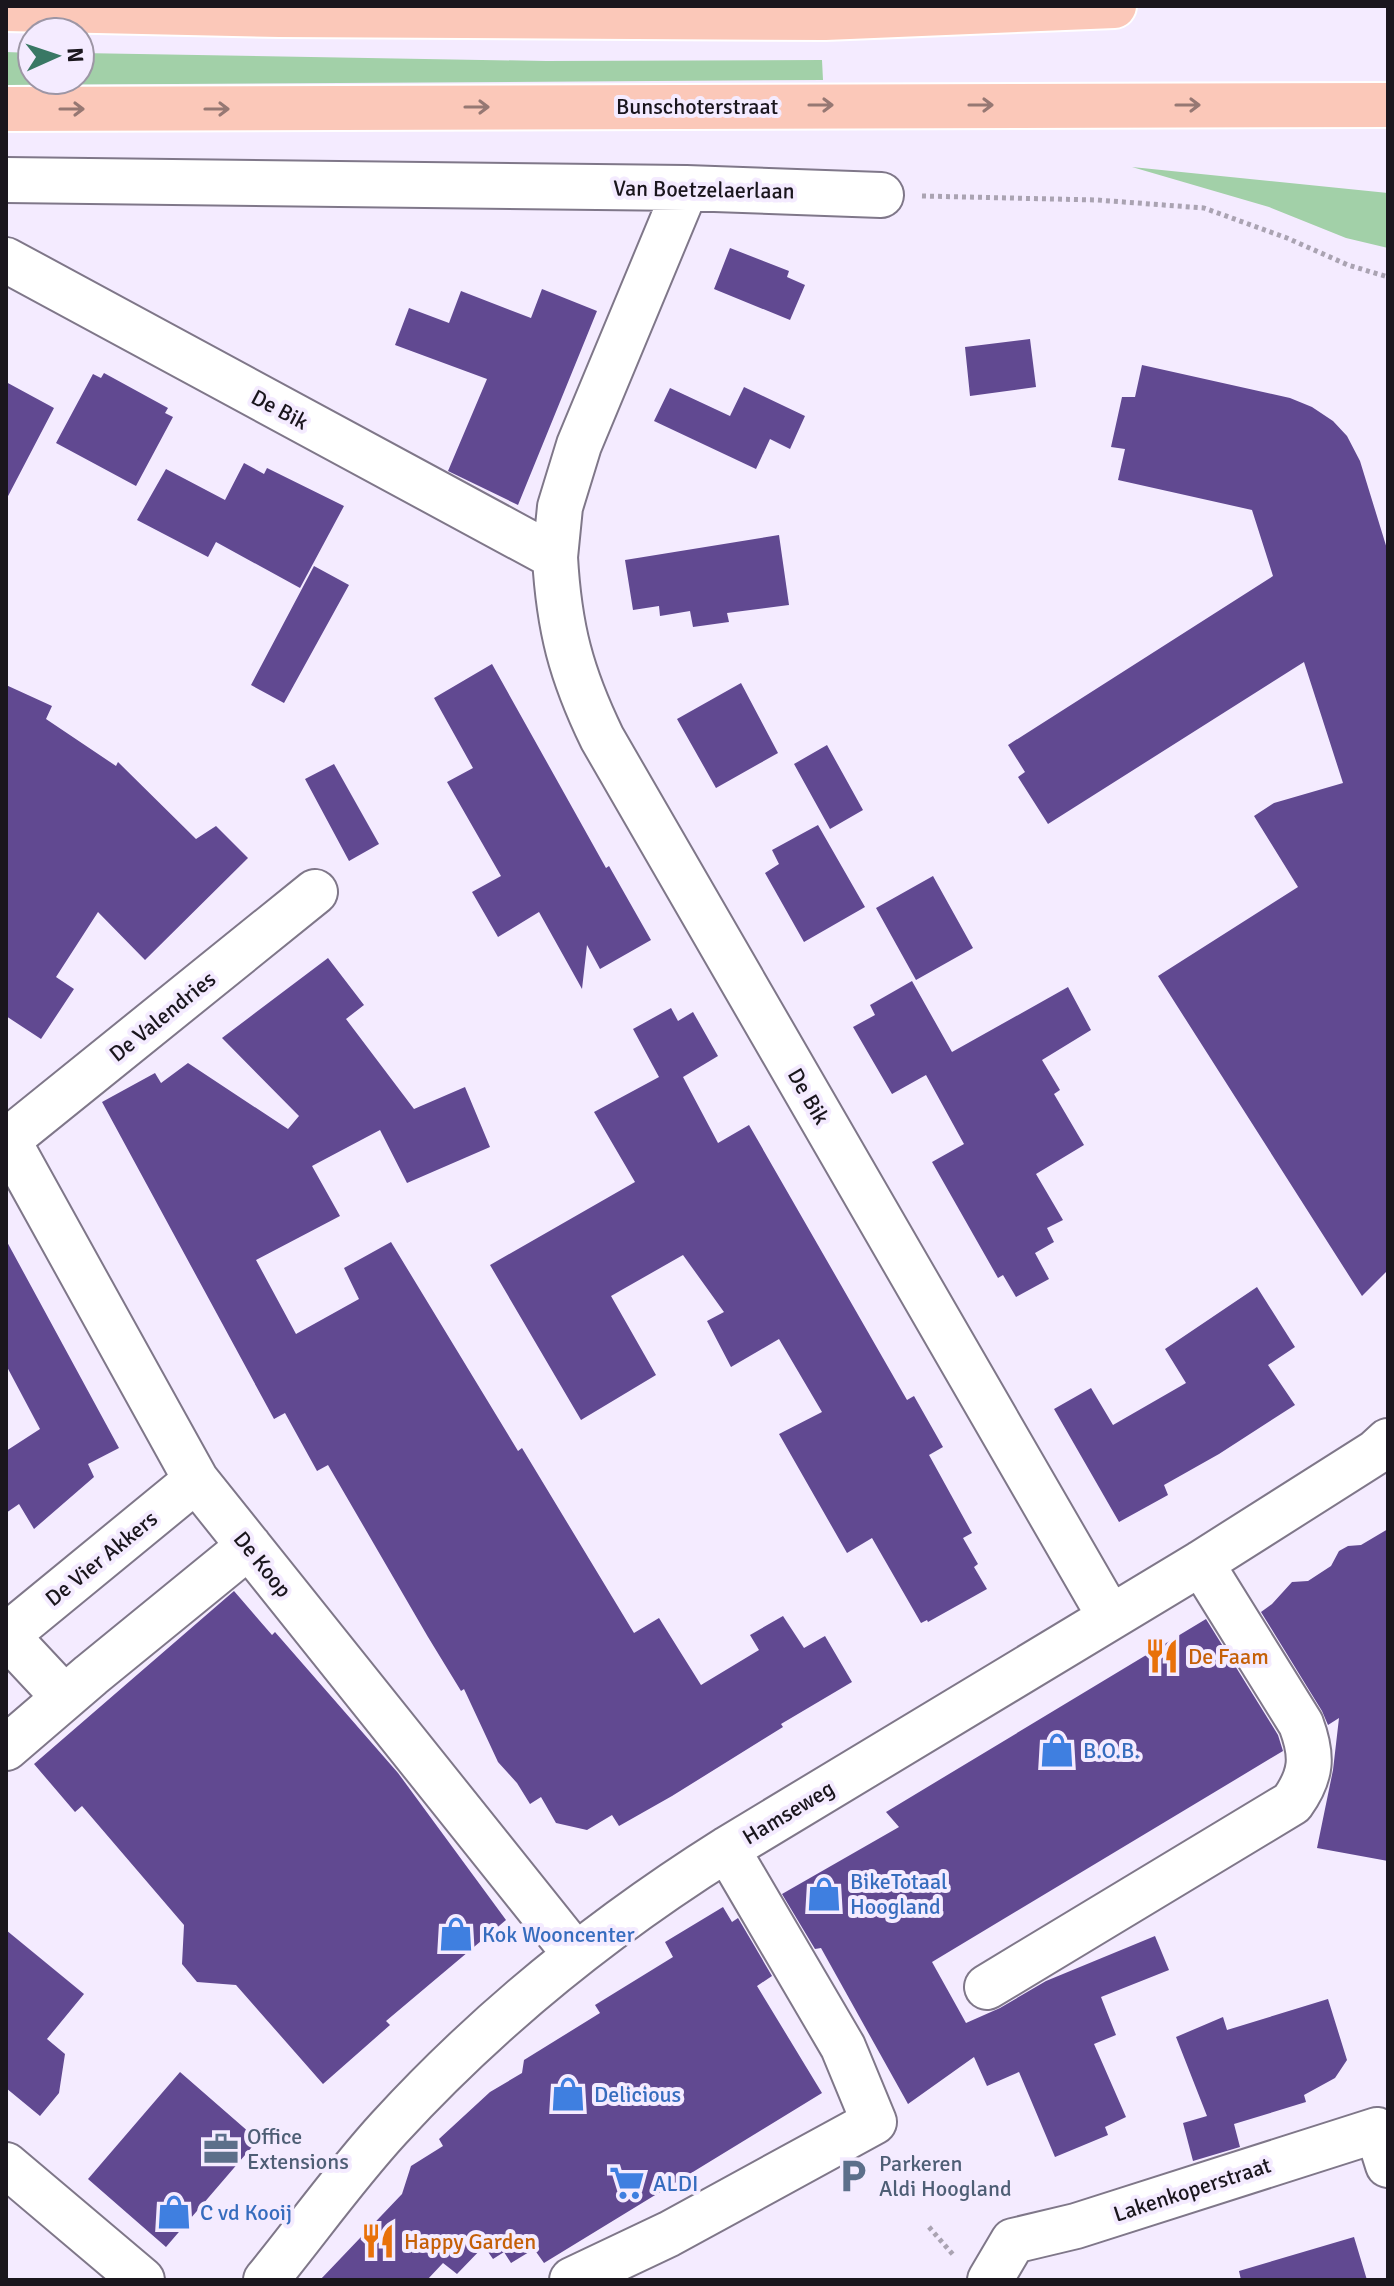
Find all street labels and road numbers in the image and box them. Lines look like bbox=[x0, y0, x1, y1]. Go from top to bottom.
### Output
street label: Bunschoterstraat bbox=[616, 93, 778, 120]
street label: Van Boetzelaerlaan bbox=[613, 174, 795, 205]
street label: De Bik bbox=[247, 383, 313, 436]
street label: De Valendries bbox=[104, 965, 221, 1067]
street label: De Bik bbox=[782, 1063, 835, 1129]
street label: De Vier Akkers bbox=[40, 1505, 163, 1612]
street label: De Koop bbox=[228, 1526, 297, 1603]
street label: Hamseweg bbox=[738, 1775, 839, 1850]
street label: Lakenkoperstraat bbox=[1110, 2151, 1275, 2228]

